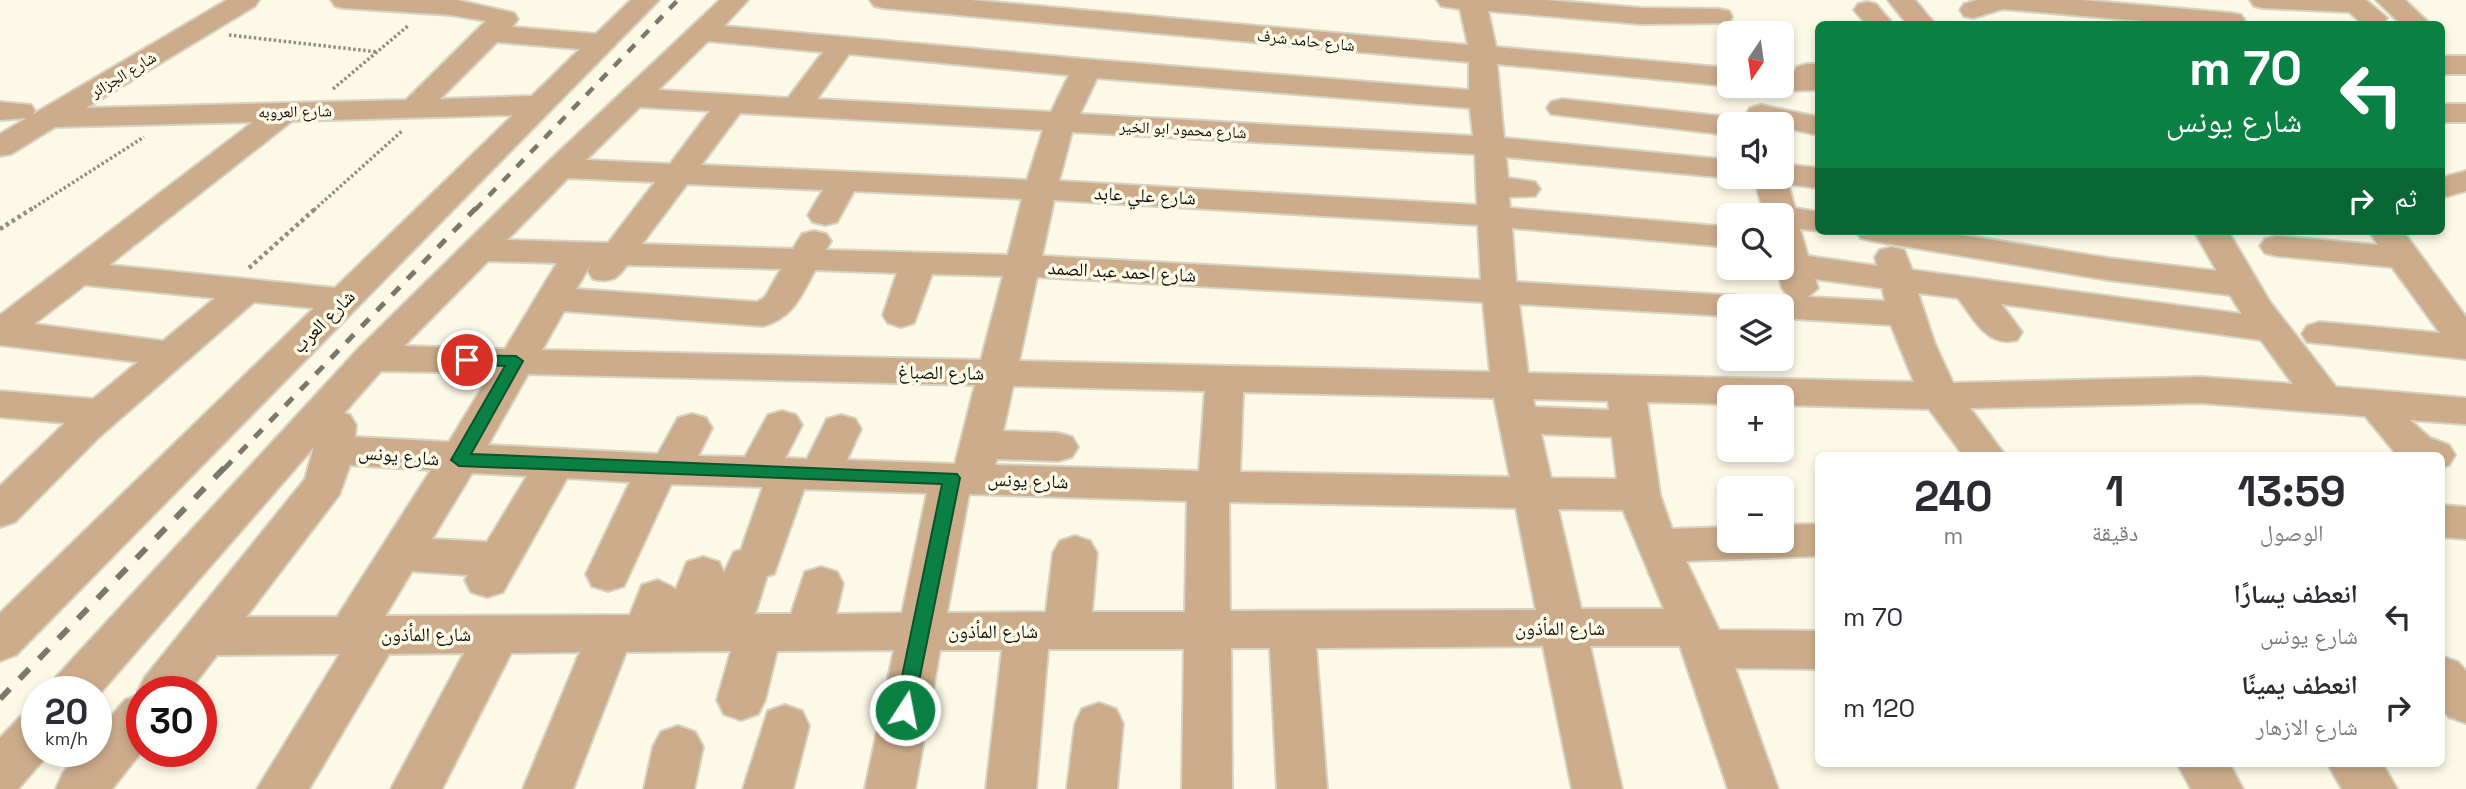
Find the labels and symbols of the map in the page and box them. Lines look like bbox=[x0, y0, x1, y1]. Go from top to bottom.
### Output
north arrow bbox=[1717, 21, 1794, 98]
street label: شارع حامد شرف bbox=[1256, 25, 1356, 56]
street label: شارع الجزائر bbox=[85, 46, 160, 103]
street label: شارع العروبه bbox=[258, 100, 332, 123]
street label: شارع محمود ابو الخير bbox=[1118, 116, 1247, 143]
street label: شارع علي عابد bbox=[1093, 180, 1196, 213]
street label: شارع احمد عبد الصمد bbox=[1047, 255, 1197, 288]
street label: شارع العرب bbox=[286, 284, 360, 358]
pin bbox=[437, 330, 497, 390]
street label: شارع الصباغ bbox=[898, 359, 984, 386]
street label: شارع يونس bbox=[358, 440, 440, 471]
street label: شارع يونس bbox=[987, 467, 1069, 494]
street label: شارع المأذون bbox=[1515, 616, 1605, 641]
street label: شارع المأذون bbox=[948, 619, 1038, 644]
street label: شارع المأذون bbox=[381, 622, 471, 647]
position arrow bbox=[868, 673, 942, 747]
speed limit sign: 30 bbox=[126, 676, 217, 767]

